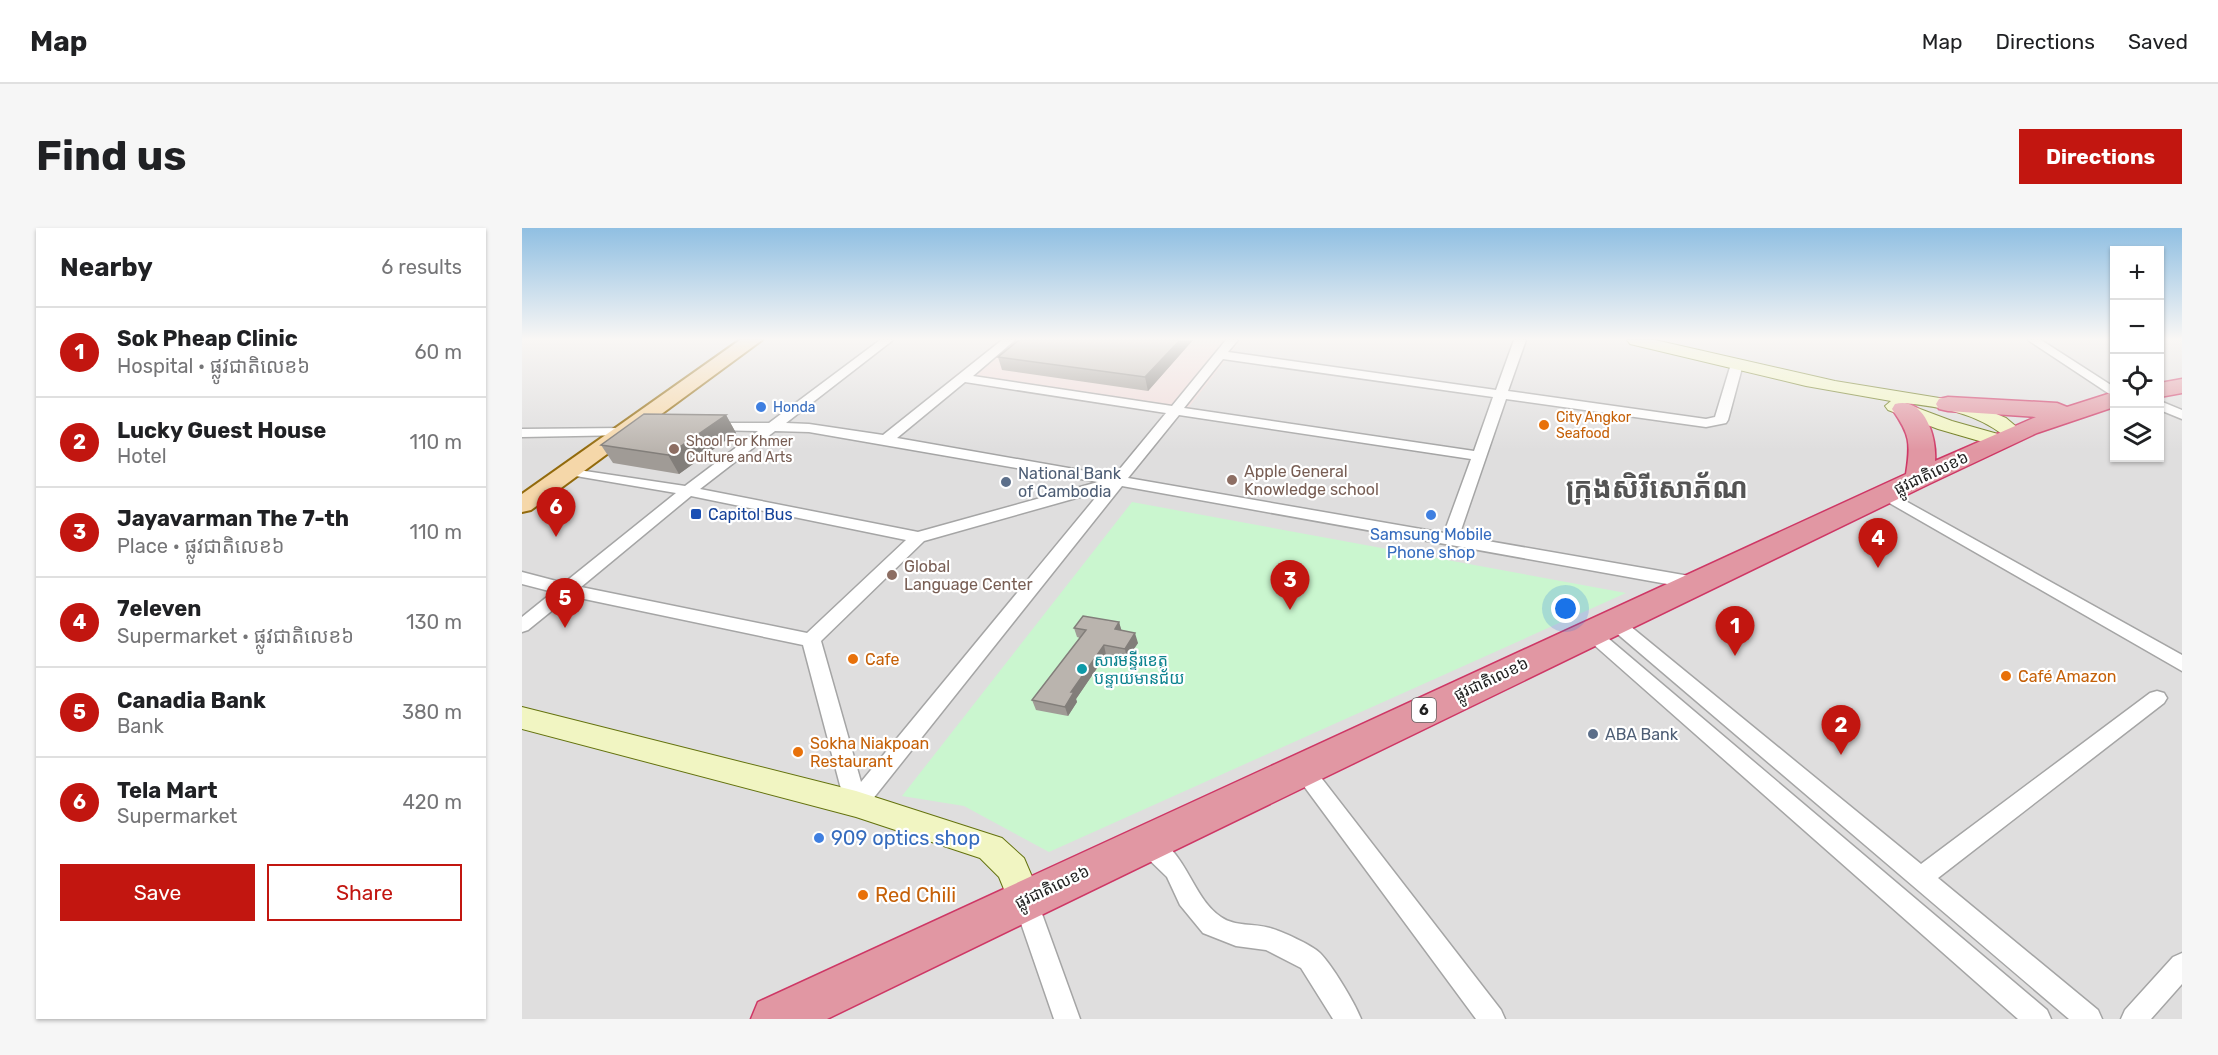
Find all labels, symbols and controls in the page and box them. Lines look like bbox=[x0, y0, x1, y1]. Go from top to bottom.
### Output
text: Map bbox=[30, 25, 87, 58]
text: Map bbox=[1922, 29, 1963, 54]
text: Directions bbox=[1996, 29, 2095, 54]
text: Saved bbox=[2128, 29, 2188, 54]
button: Directions bbox=[2019, 129, 2182, 184]
text: Find us bbox=[36, 131, 187, 181]
map controls bbox=[2110, 246, 2164, 462]
button: + bbox=[2110, 246, 2164, 300]
text: Nearby bbox=[60, 252, 153, 283]
text: 6 results bbox=[381, 255, 462, 279]
button: − bbox=[2110, 300, 2164, 354]
text: Sok Pheap Clinic bbox=[117, 325, 298, 352]
text: 1 bbox=[75, 340, 84, 364]
text: 60 m bbox=[415, 340, 462, 364]
text: Hospital · ផ្លូវជាតិលេខ៦ bbox=[117, 354, 310, 378]
button: locate bbox=[2110, 354, 2164, 408]
place label: Honda bbox=[773, 399, 816, 416]
marker: Honda bbox=[754, 400, 768, 414]
button: layers bbox=[2110, 408, 2164, 462]
place label: City Angkor Seafood bbox=[1556, 409, 1632, 442]
text: Lucky Guest House bbox=[117, 417, 326, 444]
marker: City Angkor Seafood bbox=[1537, 418, 1551, 432]
text: 2 bbox=[73, 430, 86, 454]
text: 110 m bbox=[410, 430, 462, 454]
place label: Shool For Khmer Culture and Arts bbox=[686, 433, 794, 466]
marker: Shool For Khmer Culture and Arts bbox=[667, 442, 681, 456]
text: Hotel bbox=[117, 444, 167, 468]
street label: ផ្លូវជាតិលេខ៦ bbox=[1891, 447, 1973, 503]
place label: Apple General Knowledge school bbox=[1244, 462, 1379, 499]
place label: National Bank of Cambodia bbox=[1018, 464, 1122, 501]
district label: ក្រុងសិរីសោភ័ណ bbox=[1566, 471, 1748, 505]
marker: Apple General Knowledge school bbox=[1225, 473, 1239, 487]
marker: National Bank of Cambodia bbox=[999, 475, 1013, 489]
pin: 6 bbox=[537, 488, 576, 537]
text: Jayavarman The 7-th bbox=[117, 505, 349, 532]
place label: Capitol Bus bbox=[708, 505, 793, 524]
marker: Capitol Bus bbox=[689, 507, 703, 521]
marker: Samsung Mobile Phone shop bbox=[1424, 508, 1438, 522]
pin: 4 bbox=[1858, 518, 1898, 568]
text: 3 bbox=[73, 520, 86, 544]
text: 110 m bbox=[410, 520, 462, 544]
place label: Samsung Mobile Phone shop bbox=[1370, 525, 1492, 562]
text: Place · ផ្លូវជាតិលេខ៦ bbox=[117, 534, 284, 558]
place label: Global Language Center bbox=[904, 557, 1032, 594]
pin: 3 bbox=[1270, 560, 1310, 610]
marker: Global Language Center bbox=[885, 568, 899, 582]
pin: 5 bbox=[546, 578, 585, 628]
your location bbox=[1551, 594, 1580, 623]
text: 7eleven bbox=[117, 595, 201, 622]
pin: 1 bbox=[1716, 606, 1754, 656]
text: 4 bbox=[73, 610, 86, 634]
text: 130 m bbox=[406, 610, 462, 634]
text: Supermarket · ផ្លូវជាតិលេខ៦ bbox=[117, 624, 354, 648]
place label: Cafe bbox=[865, 650, 899, 669]
place label: សារមន្ទីរខេត្ត បន្ទាយមានជ័យ bbox=[1094, 650, 1185, 688]
marker: Cafe bbox=[846, 652, 860, 666]
street label: ផ្លូវជាតិលេខ៦ bbox=[1451, 653, 1533, 709]
marker: សារមន្ទីរខេត្ត បន្ទាយមានជ័យ bbox=[1075, 662, 1089, 676]
place label: Café Amazon bbox=[2018, 667, 2117, 686]
marker: Café Amazon bbox=[1999, 669, 2013, 683]
text: Canadia Bank bbox=[117, 687, 266, 714]
road number: 6 bbox=[1412, 698, 1436, 722]
text: 5 bbox=[73, 700, 86, 724]
text: 380 m bbox=[402, 700, 462, 724]
pin: 2 bbox=[1822, 706, 1860, 755]
text: Bank bbox=[117, 714, 164, 738]
place label: ABA Bank bbox=[1605, 725, 1679, 744]
marker: ABA Bank bbox=[1586, 727, 1600, 741]
place label: Sokha Niakpoan Restaurant bbox=[810, 734, 929, 771]
marker: Sokha Niakpoan Restaurant bbox=[791, 745, 805, 759]
text: Tela Mart bbox=[117, 777, 217, 804]
text: 6 bbox=[73, 790, 86, 814]
text: 420 m bbox=[402, 790, 462, 814]
text: Supermarket bbox=[117, 804, 237, 828]
place label: 909 optics shop bbox=[831, 826, 980, 850]
marker: 909 optics shop bbox=[812, 831, 826, 845]
street label: ផ្លូវជាតិលេខ៦ bbox=[1012, 861, 1094, 917]
button: Save bbox=[60, 864, 255, 921]
button: Share bbox=[267, 864, 462, 921]
place label: Red Chili bbox=[875, 883, 956, 907]
marker: Red Chili bbox=[856, 888, 870, 902]

